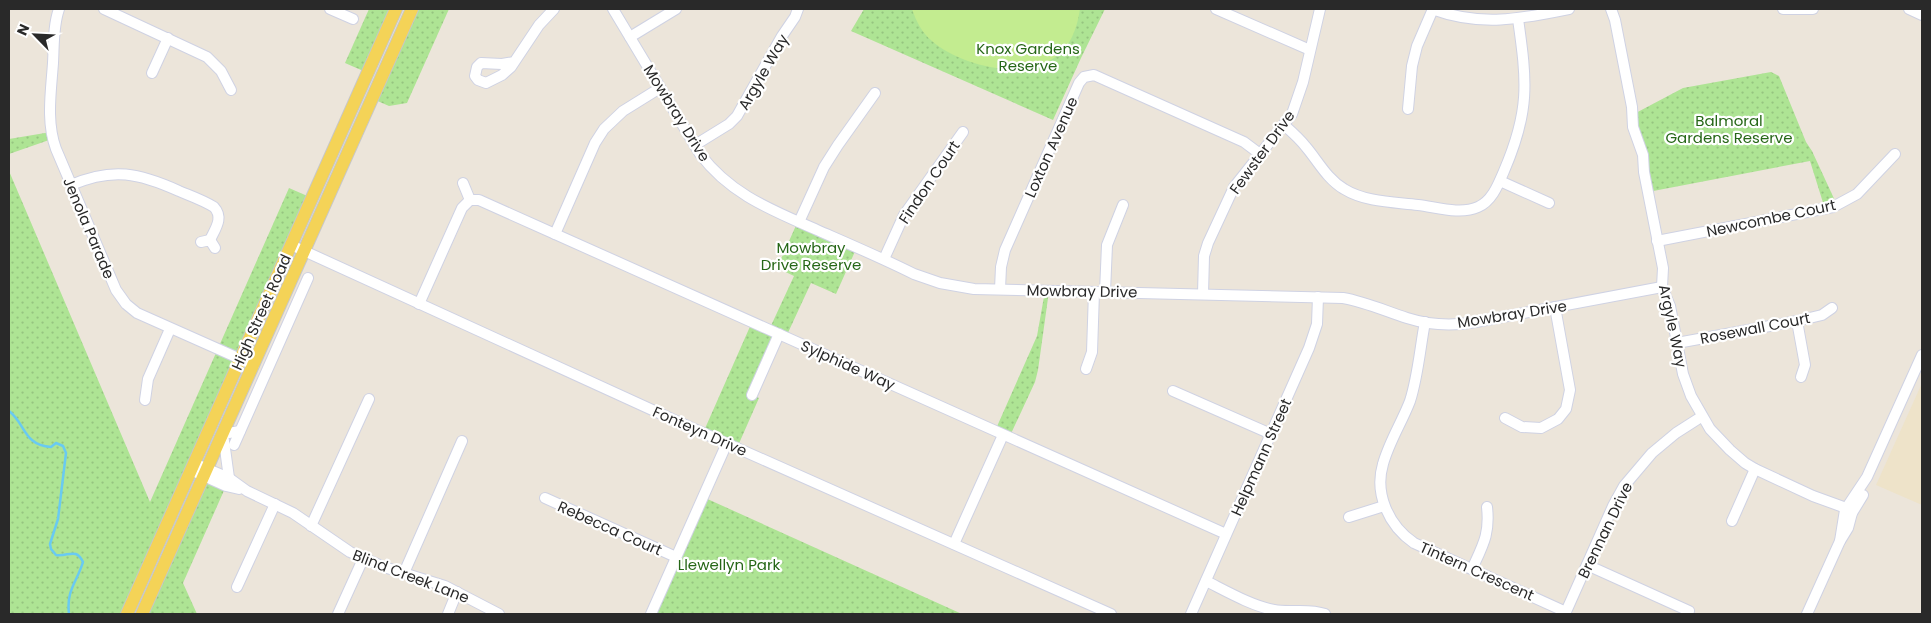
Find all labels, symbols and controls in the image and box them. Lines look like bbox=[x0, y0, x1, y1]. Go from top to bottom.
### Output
north arrow bbox=[10, 10, 60, 60]
text: N bbox=[12, 21, 34, 39]
street label: Argyle Way bbox=[733, 30, 793, 114]
park label: Knox Gardens Reserve bbox=[976, 38, 1080, 76]
street label: Mowbray Drive bbox=[639, 60, 715, 166]
street label: Loxton Avenue bbox=[1019, 93, 1083, 201]
street label: Fewster Drive bbox=[1224, 106, 1300, 198]
park label: Balmoral Gardens Reserve bbox=[1665, 110, 1793, 148]
street label: Findon Court bbox=[893, 136, 965, 228]
street label: Jenola Parade bbox=[58, 174, 120, 282]
street label: Newcombe Court bbox=[1704, 194, 1838, 242]
park label: Mowbray Drive Reserve bbox=[761, 237, 861, 275]
street label: High Street Road bbox=[226, 251, 296, 373]
street label: Mowbray Drive bbox=[1026, 280, 1138, 302]
street label: Argyle Way bbox=[1654, 282, 1692, 370]
street label: Mowbray Drive bbox=[1456, 295, 1568, 333]
street label: Rosewall Court bbox=[1698, 307, 1812, 349]
street label: Sylphide Way bbox=[798, 335, 899, 395]
street label: Helpmann Street bbox=[1226, 395, 1296, 519]
street label: Fonteyn Drive bbox=[650, 401, 750, 461]
street label: Brennan Drive bbox=[1573, 478, 1637, 582]
street label: Rebecca Court bbox=[555, 496, 665, 560]
street label: Tintern Crescent bbox=[1416, 536, 1538, 606]
street label: Blind Creek Lane bbox=[350, 544, 472, 608]
park label: Llewellyn Park bbox=[678, 554, 781, 575]

